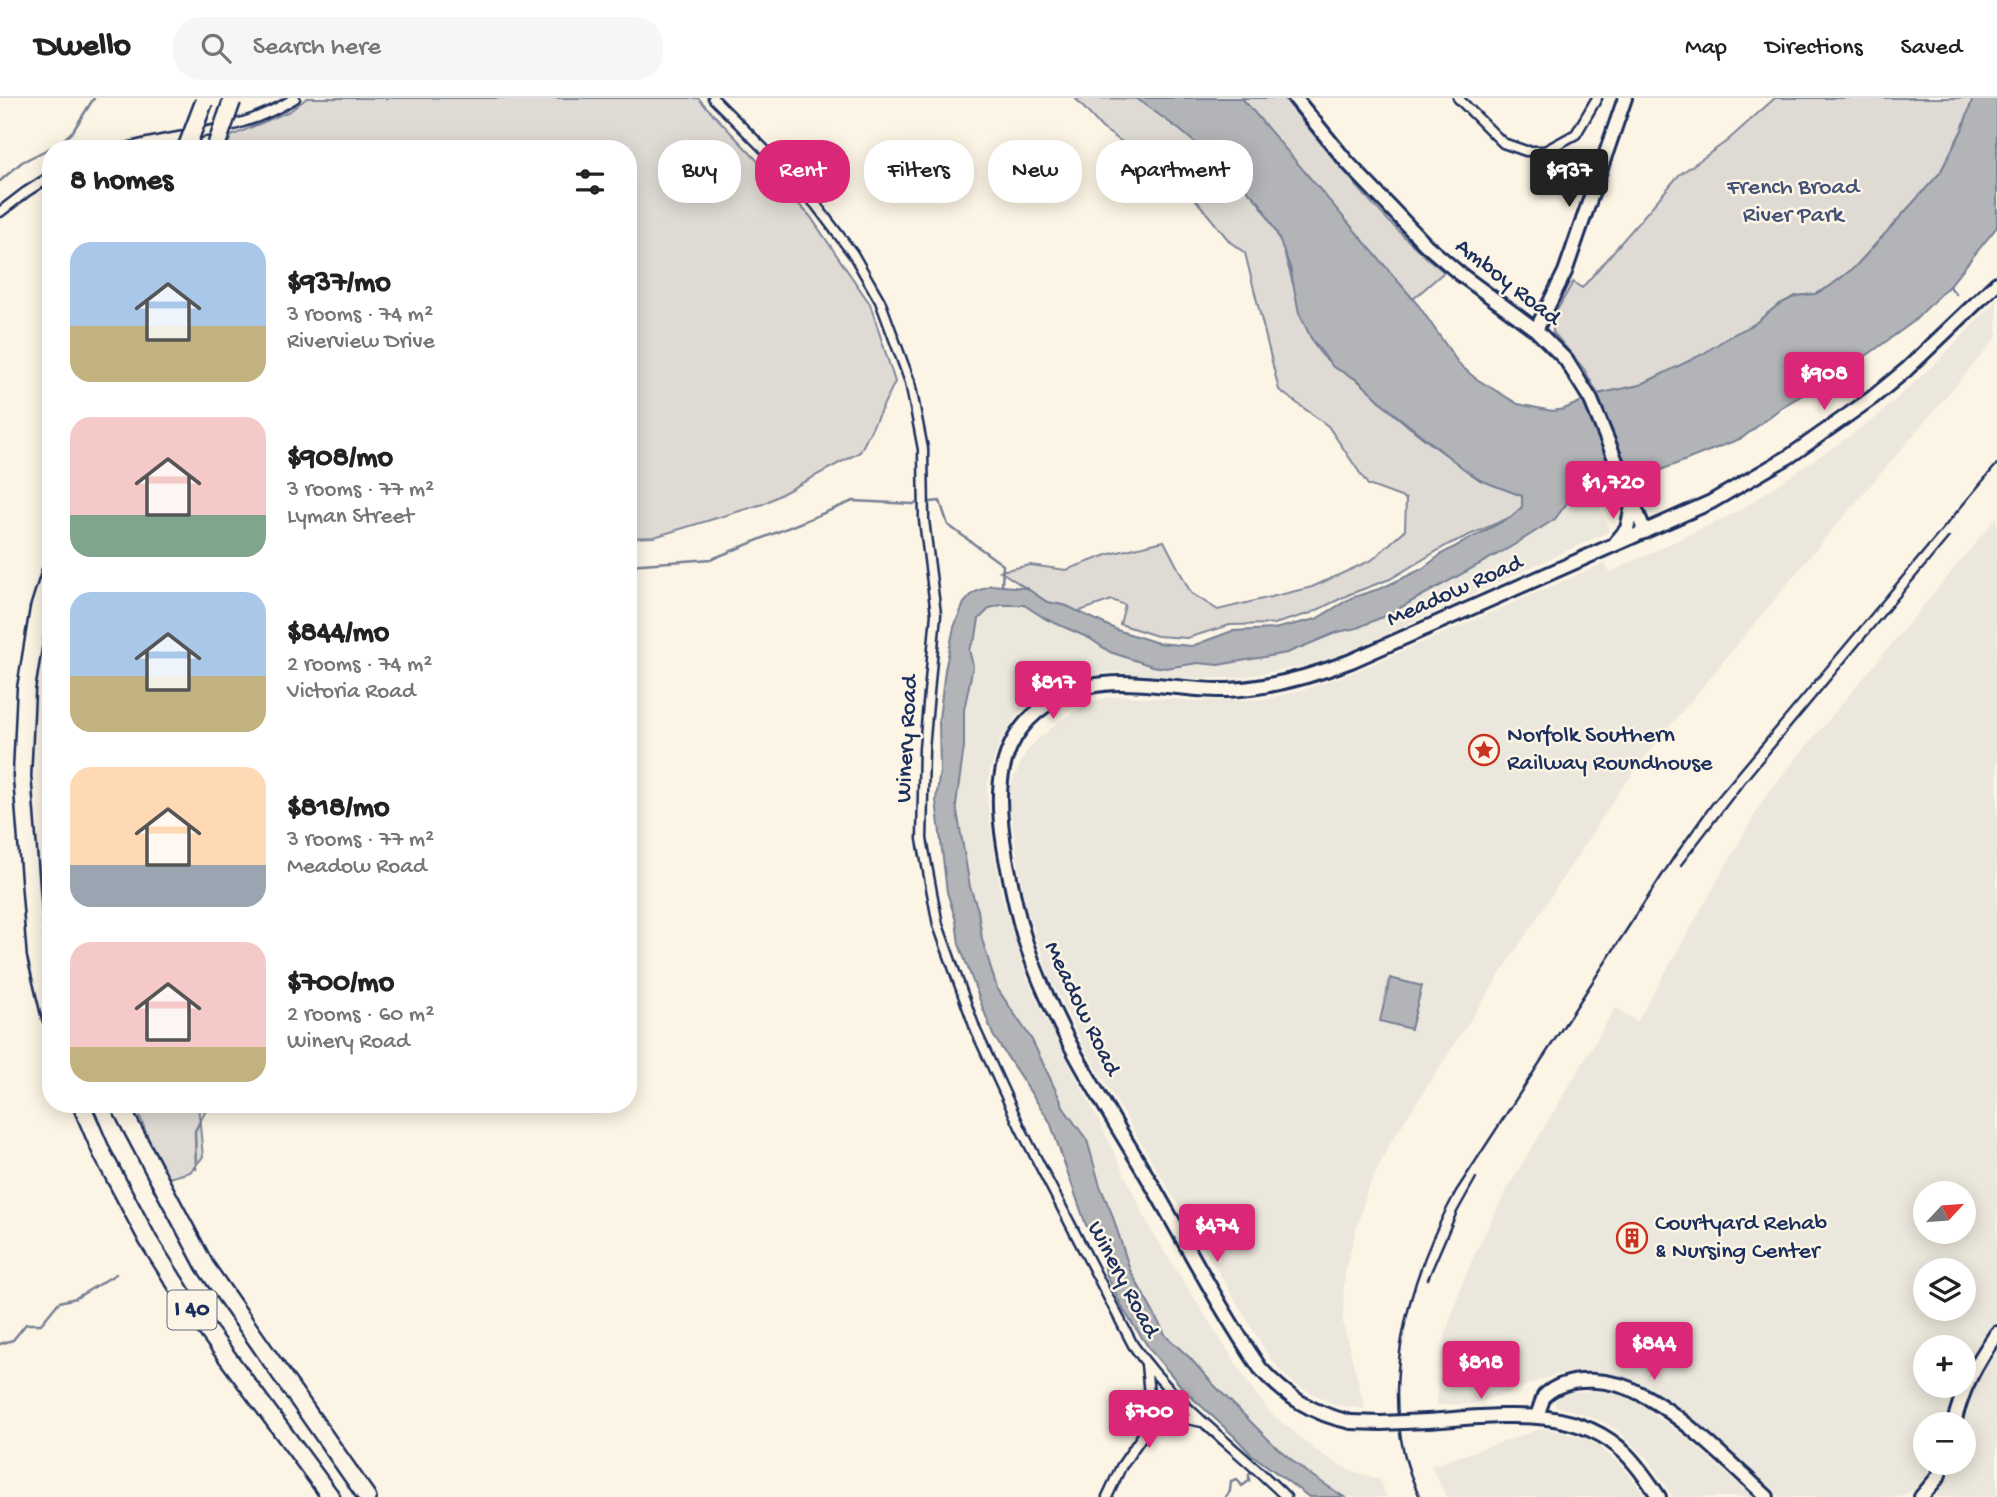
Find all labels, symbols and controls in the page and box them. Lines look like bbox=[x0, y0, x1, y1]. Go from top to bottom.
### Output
search box bbox=[173, 17, 663, 80]
text: Dwello bbox=[35, 29, 131, 67]
icon: search bbox=[197, 29, 235, 67]
text: Search here bbox=[253, 33, 381, 64]
text: Map bbox=[1685, 34, 1727, 63]
text: Directions bbox=[1765, 34, 1863, 63]
text: Saved bbox=[1901, 34, 1962, 63]
chip: Buy bbox=[658, 140, 741, 203]
chip: Rent bbox=[755, 140, 850, 203]
chip: Filters bbox=[864, 140, 974, 203]
chip: New bbox=[988, 140, 1082, 203]
chip: Apartment bbox=[1096, 140, 1253, 203]
pin: $937 bbox=[1528, 150, 1610, 209]
text: $937 bbox=[1546, 158, 1592, 185]
icon: filters bbox=[571, 163, 609, 201]
text: 8 homes bbox=[70, 165, 173, 200]
park label: French Broad River Park bbox=[1726, 174, 1861, 231]
street label: Amboy Road bbox=[1448, 233, 1567, 334]
text: $937/mo bbox=[287, 267, 391, 302]
icon: home bbox=[126, 270, 210, 354]
text: 3 rooms · 74 m² bbox=[287, 302, 433, 329]
text: Riverview Drive bbox=[287, 329, 435, 356]
pin: $908 bbox=[1783, 352, 1865, 412]
text: $908 bbox=[1800, 361, 1848, 388]
text: $908/mo bbox=[287, 442, 393, 477]
icon: home bbox=[126, 445, 210, 529]
pin: $1,720 bbox=[1556, 462, 1670, 521]
text: $1,720 bbox=[1581, 470, 1645, 497]
text: 3 rooms · 77 m² bbox=[287, 477, 434, 504]
text: Lyman Street bbox=[287, 504, 414, 531]
street label: Meadow Road bbox=[1383, 548, 1529, 635]
text: $844/mo bbox=[287, 617, 389, 652]
icon: home bbox=[126, 620, 210, 704]
text: 2 rooms · 74 m² bbox=[287, 652, 432, 679]
pin: $817 bbox=[1012, 662, 1094, 721]
text: $817 bbox=[1031, 670, 1075, 697]
street label: Winery Road bbox=[890, 672, 926, 804]
text: Victoria Road bbox=[287, 679, 416, 706]
place label: Norfolk Southern Railway Roundhouse bbox=[1507, 722, 1713, 779]
place icon: Norfolk Southern Railway Roundhouse bbox=[1467, 733, 1501, 767]
text: $818/mo bbox=[287, 792, 390, 827]
icon: home bbox=[126, 795, 210, 879]
text: 3 rooms · 77 m² bbox=[287, 827, 434, 854]
text: Meadow Road bbox=[287, 854, 427, 881]
street label: Meadow Road bbox=[1036, 937, 1127, 1083]
text: $700/mo bbox=[287, 967, 394, 1002]
icon: home bbox=[126, 970, 210, 1054]
text: 2 rooms · 60 m² bbox=[287, 1002, 434, 1029]
text: Winery Road bbox=[287, 1029, 409, 1056]
north arrow bbox=[1913, 1181, 1976, 1244]
map controls bbox=[1913, 1181, 1976, 1475]
pin: $474 bbox=[1176, 1204, 1258, 1264]
place label: Courtyard Rehab & Nursing Center bbox=[1655, 1210, 1828, 1267]
text: $474 bbox=[1195, 1213, 1239, 1240]
street label: Winery Road bbox=[1079, 1217, 1166, 1345]
building icon: Courtyard Rehab & Nursing Center bbox=[1615, 1221, 1649, 1255]
button: layers bbox=[1913, 1258, 1976, 1321]
road number: I 40 bbox=[168, 1290, 216, 1330]
pin: $844 bbox=[1613, 1322, 1695, 1382]
text: $844 bbox=[1632, 1331, 1676, 1358]
button: + bbox=[1913, 1335, 1976, 1398]
pin: $818 bbox=[1440, 1342, 1522, 1401]
text: $818 bbox=[1459, 1350, 1503, 1377]
pin: $700 bbox=[1108, 1390, 1190, 1450]
text: $700 bbox=[1125, 1399, 1173, 1426]
button: − bbox=[1913, 1412, 1976, 1475]

